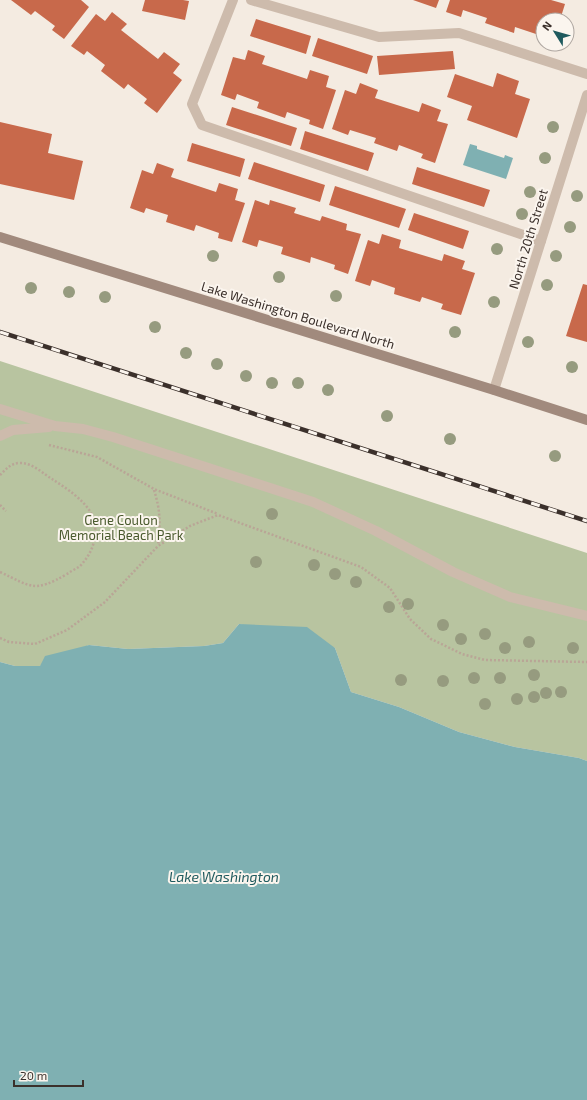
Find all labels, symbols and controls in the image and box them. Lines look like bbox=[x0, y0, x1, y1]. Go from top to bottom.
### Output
north arrow bbox=[535, 12, 575, 52]
text: N bbox=[539, 19, 554, 33]
street label: North 20th Street bbox=[505, 187, 551, 291]
street label: Lake Washington Boulevard North bbox=[199, 278, 397, 352]
park label: Gene Coulon Memorial Beach Park bbox=[59, 512, 184, 543]
water label: Lake Washington bbox=[169, 868, 279, 885]
scale bar bbox=[14, 1062, 83, 1088]
text: 20 m bbox=[20, 1068, 47, 1082]

